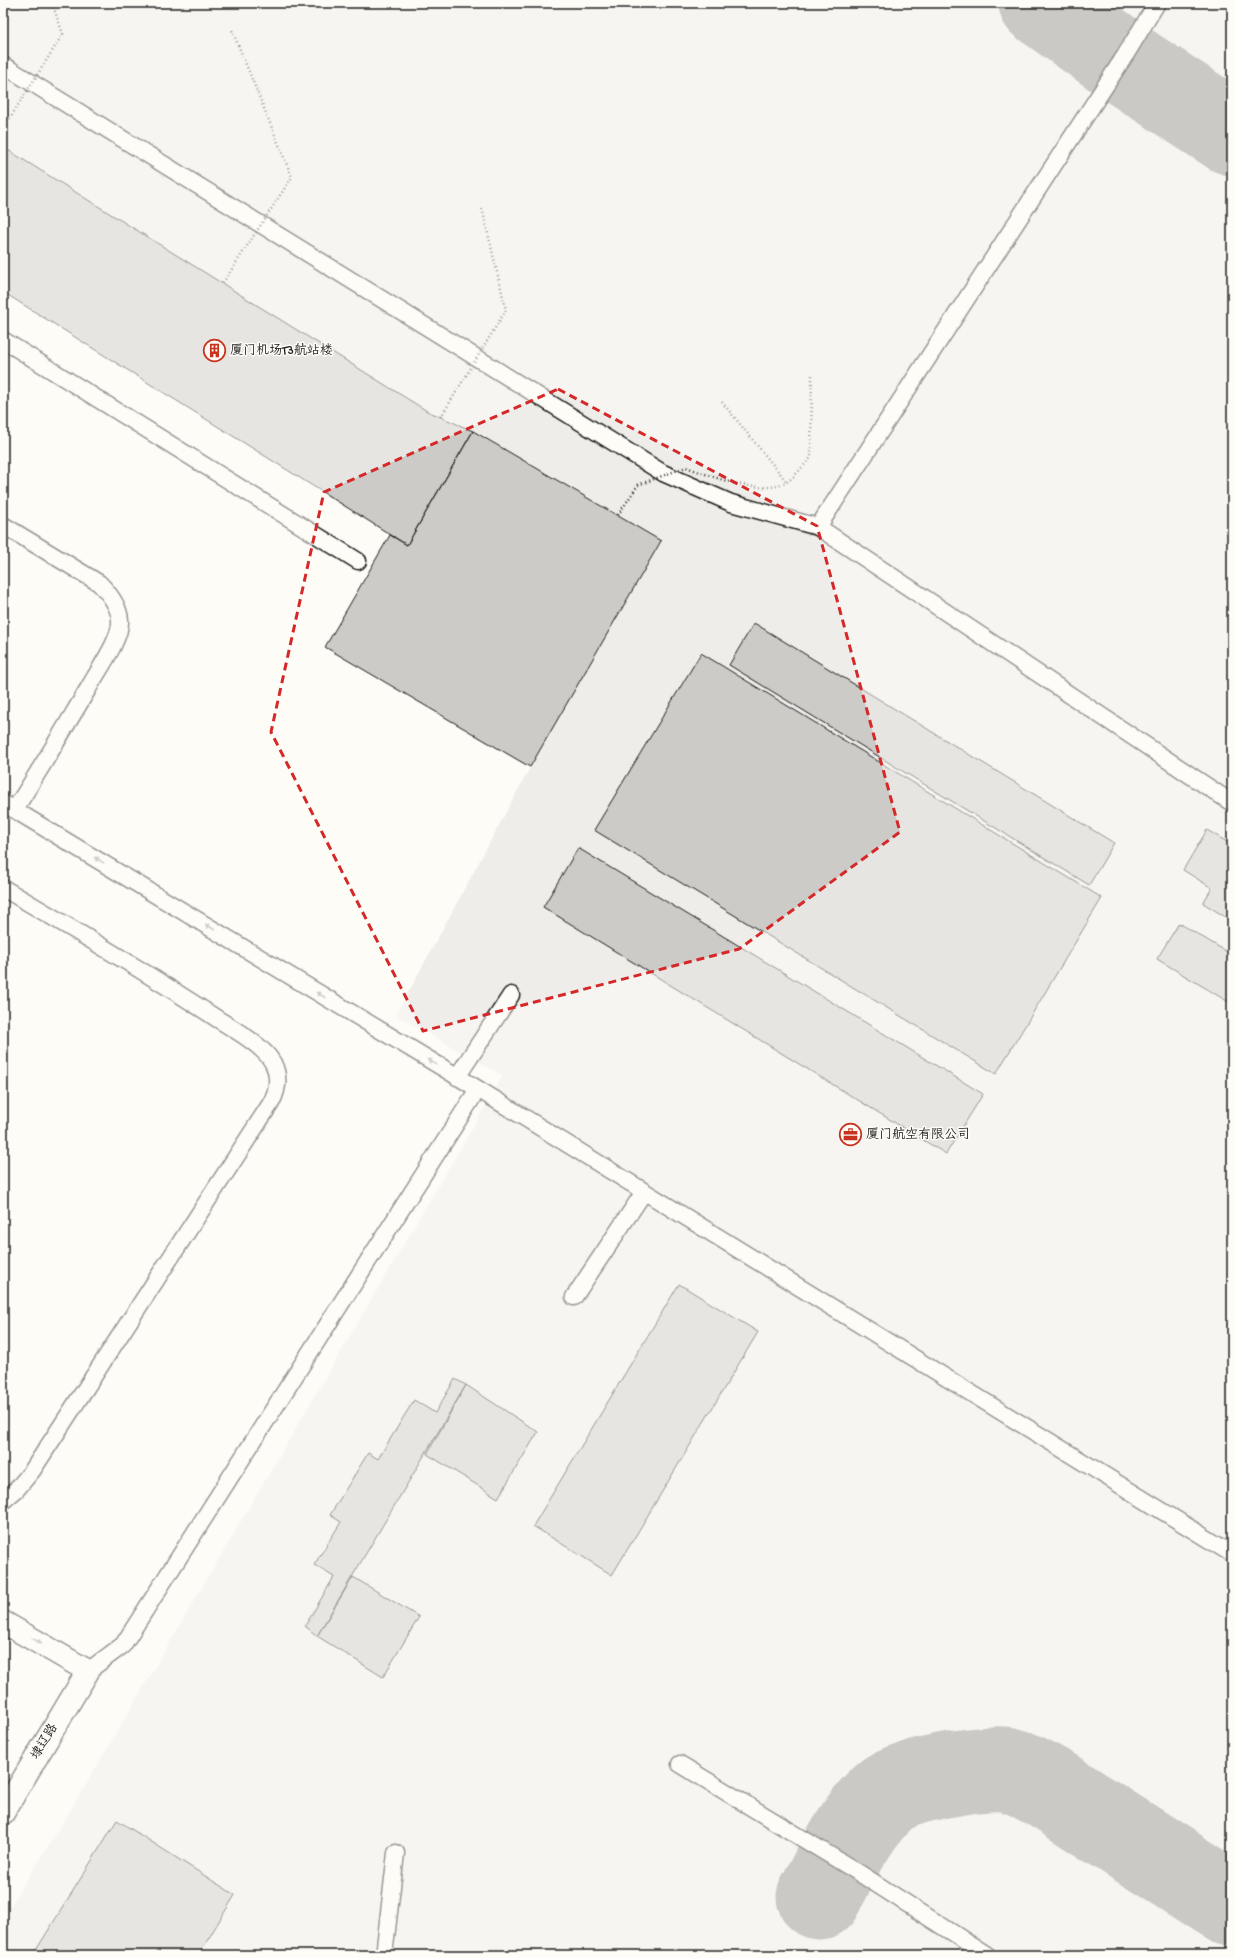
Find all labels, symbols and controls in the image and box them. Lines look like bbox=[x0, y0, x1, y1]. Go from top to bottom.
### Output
building icon: 厦门机场T3航站楼 bbox=[202, 338, 228, 364]
place label: 厦门机场T3航站楼 bbox=[230, 342, 333, 359]
one-way arrow bbox=[93, 857, 105, 864]
one-way arrow bbox=[204, 924, 216, 931]
one-way arrow bbox=[315, 991, 327, 998]
one-way arrow bbox=[426, 1059, 438, 1066]
office icon: 厦门航空有限公司 bbox=[837, 1122, 863, 1148]
place label: 厦门航空有限公司 bbox=[866, 1126, 970, 1143]
one-way arrow bbox=[31, 1638, 43, 1645]
street label: 埭辽路 bbox=[28, 1721, 61, 1763]

